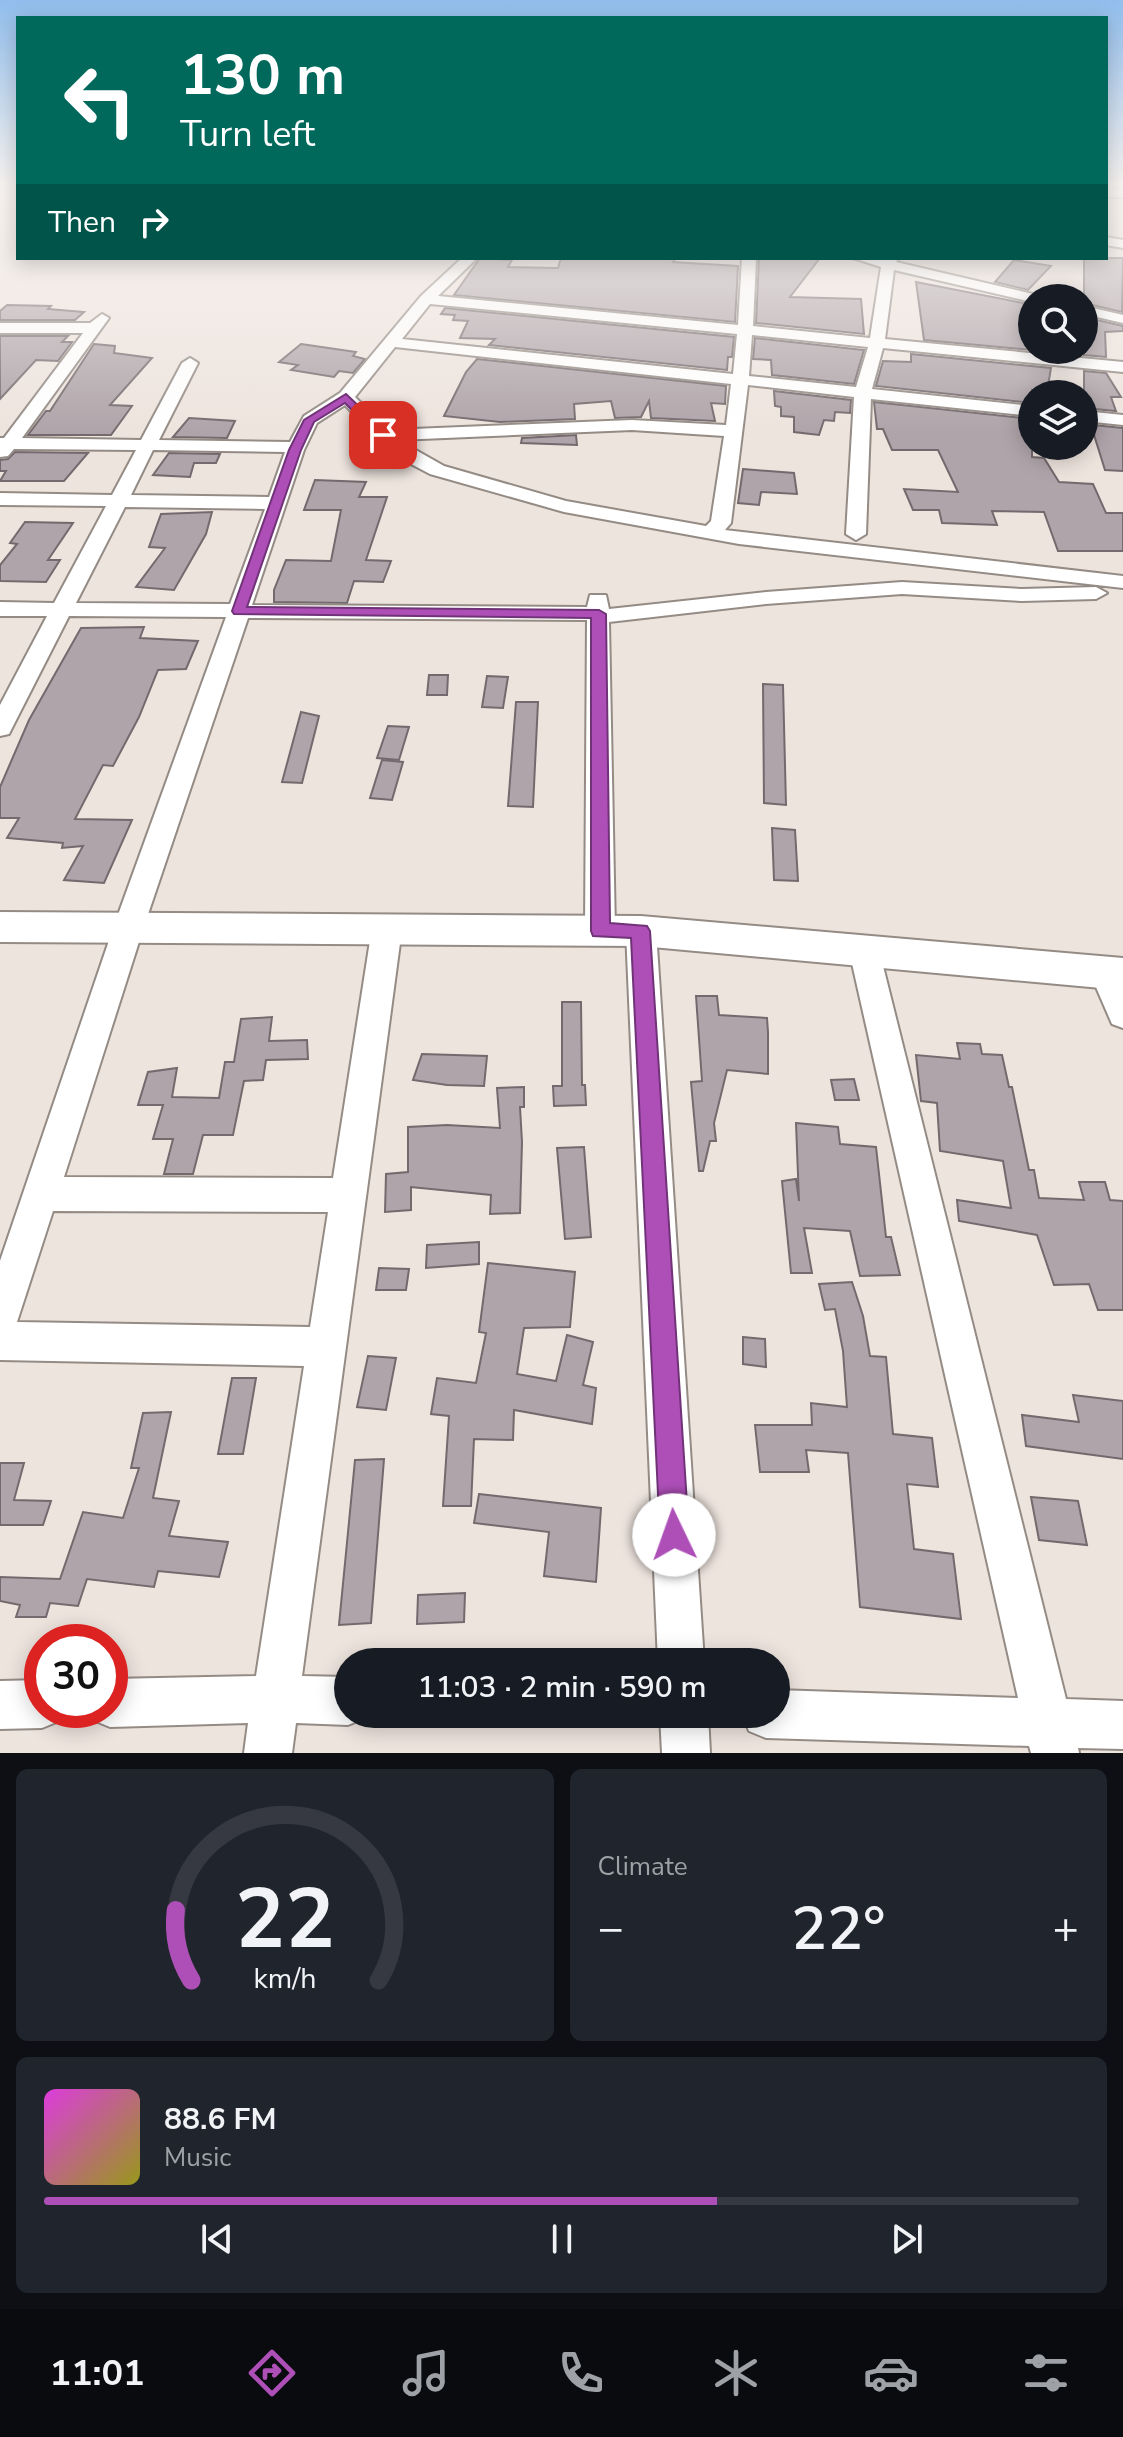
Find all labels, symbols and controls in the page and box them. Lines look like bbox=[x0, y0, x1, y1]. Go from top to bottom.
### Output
text: 130 m bbox=[180, 37, 345, 114]
icon: left bbox=[48, 48, 152, 152]
text: Turn left bbox=[180, 110, 315, 159]
icon: right bbox=[132, 200, 176, 244]
text: Then bbox=[48, 202, 116, 243]
map controls bbox=[1018, 284, 1098, 460]
button: search bbox=[1018, 284, 1098, 364]
button: layers bbox=[1018, 380, 1098, 460]
pin bbox=[349, 401, 417, 469]
icon: arrive bbox=[361, 413, 405, 457]
position arrow bbox=[632, 1493, 716, 1577]
speed limit sign: 30 bbox=[24, 1624, 128, 1728]
text: 11:03 · 2 min · 590 m bbox=[417, 1667, 707, 1708]
text: Climate bbox=[598, 1849, 688, 1884]
text: 22 bbox=[235, 1863, 335, 1976]
text: 22° bbox=[791, 1888, 886, 1970]
text: − bbox=[598, 1899, 624, 1959]
text: + bbox=[1053, 1899, 1079, 1959]
text: km/h bbox=[253, 1959, 316, 1998]
text: 88.6 FM bbox=[164, 2099, 276, 2140]
text: Music bbox=[164, 2140, 231, 2175]
icon: previous bbox=[195, 2217, 239, 2261]
icon: pause bbox=[540, 2217, 584, 2261]
icon: next bbox=[885, 2217, 929, 2261]
icon: directions bbox=[244, 2345, 300, 2401]
icon: music bbox=[398, 2345, 454, 2401]
icon: phone bbox=[553, 2345, 609, 2401]
icon: climate bbox=[708, 2345, 764, 2401]
icon: car bbox=[863, 2345, 919, 2401]
icon: filters bbox=[1018, 2345, 1074, 2401]
text: 11:01 bbox=[49, 2349, 145, 2398]

